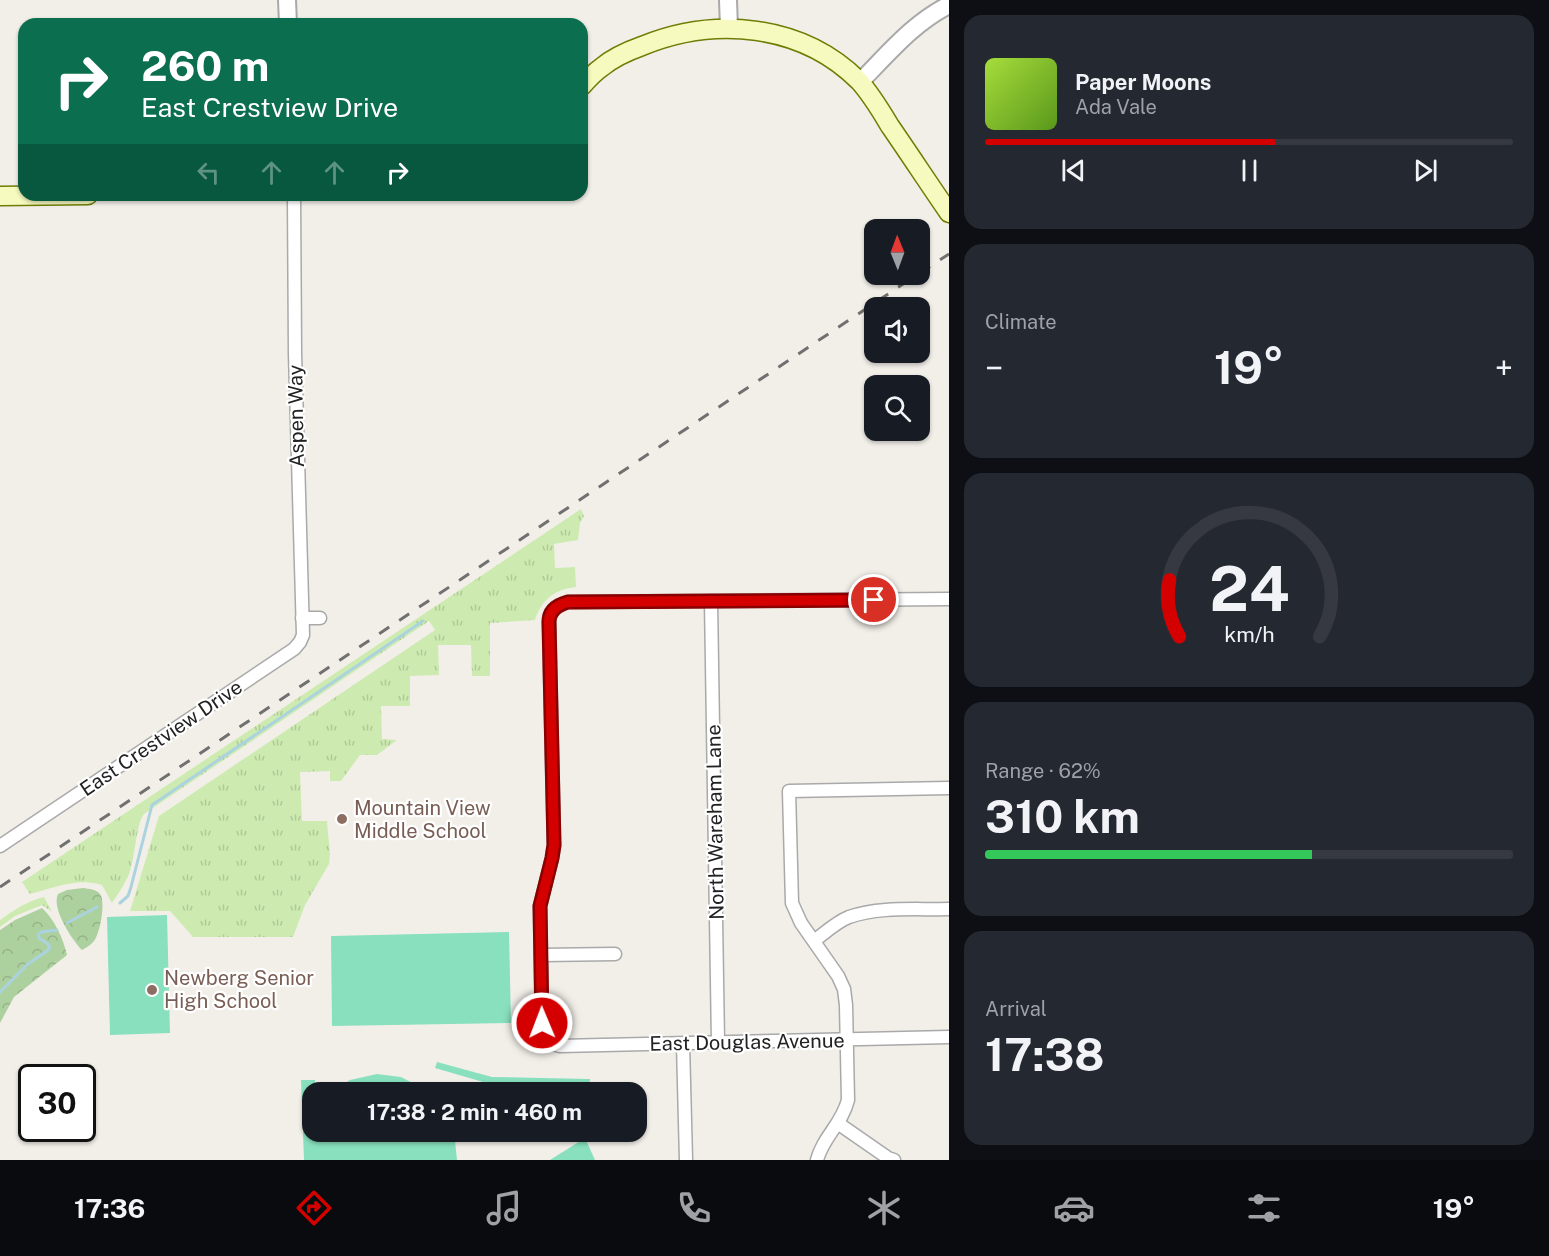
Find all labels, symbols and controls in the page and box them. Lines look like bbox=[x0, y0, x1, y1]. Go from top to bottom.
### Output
text: 260 m bbox=[141, 41, 269, 90]
icon: right bbox=[42, 42, 120, 120]
text: Paper Moons bbox=[1075, 69, 1211, 95]
text: East Crestview Drive bbox=[141, 91, 398, 123]
text: Ada Vale bbox=[1075, 95, 1157, 119]
icon: previous bbox=[1057, 154, 1090, 187]
icon: pause bbox=[1233, 154, 1266, 187]
icon: next bbox=[1409, 154, 1442, 187]
icon: left bbox=[192, 156, 225, 189]
icon: ahead bbox=[255, 156, 288, 189]
icon: ahead bbox=[318, 156, 351, 189]
icon: right bbox=[381, 156, 414, 189]
north arrow bbox=[864, 219, 930, 285]
map controls bbox=[864, 219, 930, 441]
button: sound bbox=[864, 297, 930, 363]
text: Climate bbox=[985, 310, 1057, 334]
text: 19° bbox=[1214, 341, 1284, 394]
text: − bbox=[985, 349, 1003, 387]
text: + bbox=[1495, 349, 1513, 387]
street label: Aspen Way bbox=[283, 364, 309, 468]
button: search bbox=[864, 375, 930, 441]
text: 24 bbox=[1209, 552, 1289, 625]
pin bbox=[848, 574, 899, 625]
icon: arrive bbox=[857, 583, 890, 616]
text: km/h bbox=[1224, 622, 1274, 647]
street label: East Crestview Drive bbox=[75, 675, 247, 801]
street label: North Wareham Lane bbox=[701, 724, 729, 920]
text: Range · 62% bbox=[985, 759, 1101, 783]
text: 310 km bbox=[985, 790, 1140, 843]
place label: Mountain View Middle School bbox=[354, 796, 491, 843]
marker: Mountain View Middle School bbox=[335, 812, 349, 826]
place label: Newberg Senior High School bbox=[164, 966, 314, 1013]
marker: Newberg Senior High School bbox=[145, 983, 159, 997]
position arrow bbox=[510, 991, 574, 1055]
text: Arrival bbox=[985, 997, 1047, 1021]
street label: East Douglas Avenue bbox=[649, 1028, 845, 1056]
text: 17:38 bbox=[985, 1028, 1105, 1081]
speed limit sign: 30 bbox=[18, 1064, 96, 1142]
text: 17:38 · 2 min · 460 m bbox=[367, 1099, 582, 1125]
icon: directions bbox=[293, 1187, 335, 1229]
icon: music bbox=[483, 1187, 525, 1229]
icon: phone bbox=[673, 1187, 715, 1229]
icon: climate bbox=[863, 1187, 905, 1229]
icon: car bbox=[1053, 1187, 1095, 1229]
icon: filters bbox=[1243, 1187, 1285, 1229]
text: 17:36 bbox=[74, 1192, 145, 1224]
text: 19° bbox=[1433, 1192, 1475, 1224]

